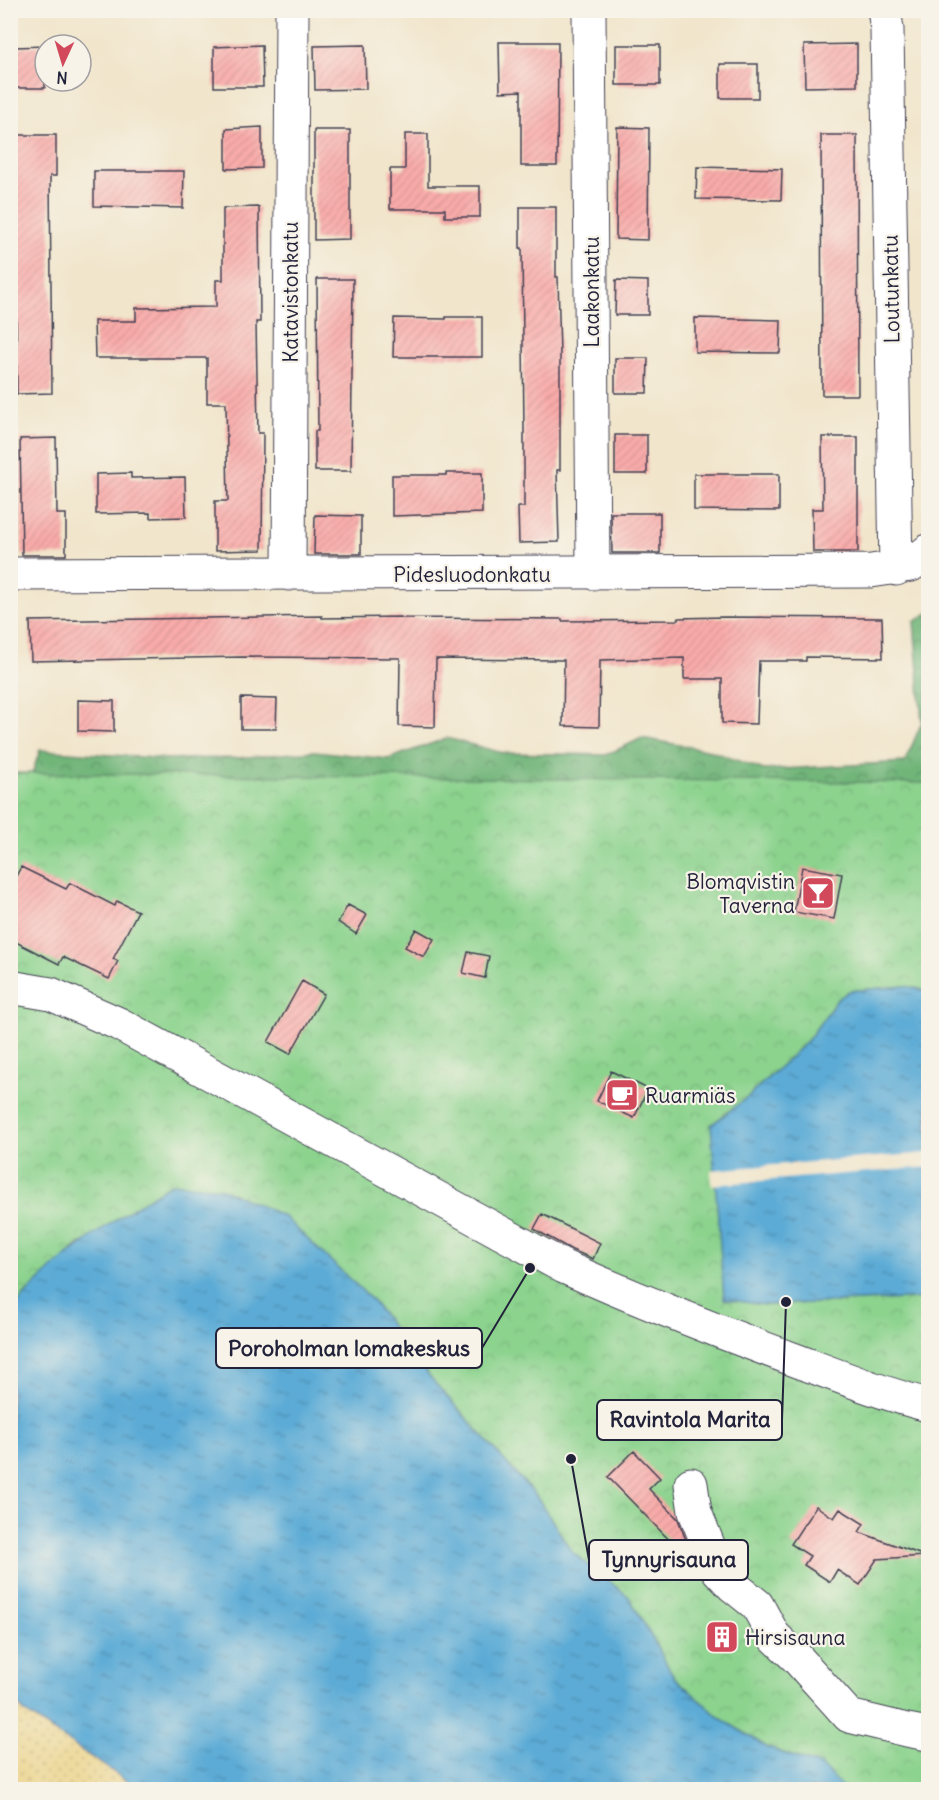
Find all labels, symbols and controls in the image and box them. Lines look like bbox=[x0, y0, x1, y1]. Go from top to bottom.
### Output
north arrow bbox=[33, 33, 93, 93]
text: N bbox=[56, 68, 68, 88]
street label: Katavistonkatu bbox=[277, 221, 304, 363]
street label: Loutunkatu bbox=[877, 234, 905, 344]
street label: Laakonkatu bbox=[578, 236, 605, 348]
street label: Pidesluodonkatu bbox=[393, 561, 551, 588]
place label: Blomqvistin Taverna bbox=[686, 868, 795, 919]
bar icon: Blomqvistin Taverna bbox=[800, 875, 836, 911]
cafe icon: Ruarmiäs bbox=[604, 1077, 640, 1113]
place label: Ruarmiäs bbox=[645, 1082, 736, 1109]
callout: Poroholman lomakeskus bbox=[216, 1328, 482, 1368]
text: Poroholman lomakeskus bbox=[228, 1334, 470, 1362]
callout: Ravintola Marita bbox=[597, 1400, 782, 1440]
text: Ravintola Marita bbox=[609, 1405, 771, 1433]
callout: Tynnyrisauna bbox=[589, 1540, 748, 1580]
text: Tynnyrisauna bbox=[602, 1545, 737, 1573]
building icon: Hirsisauna bbox=[704, 1619, 740, 1655]
place label: Hirsisauna bbox=[745, 1624, 845, 1651]

